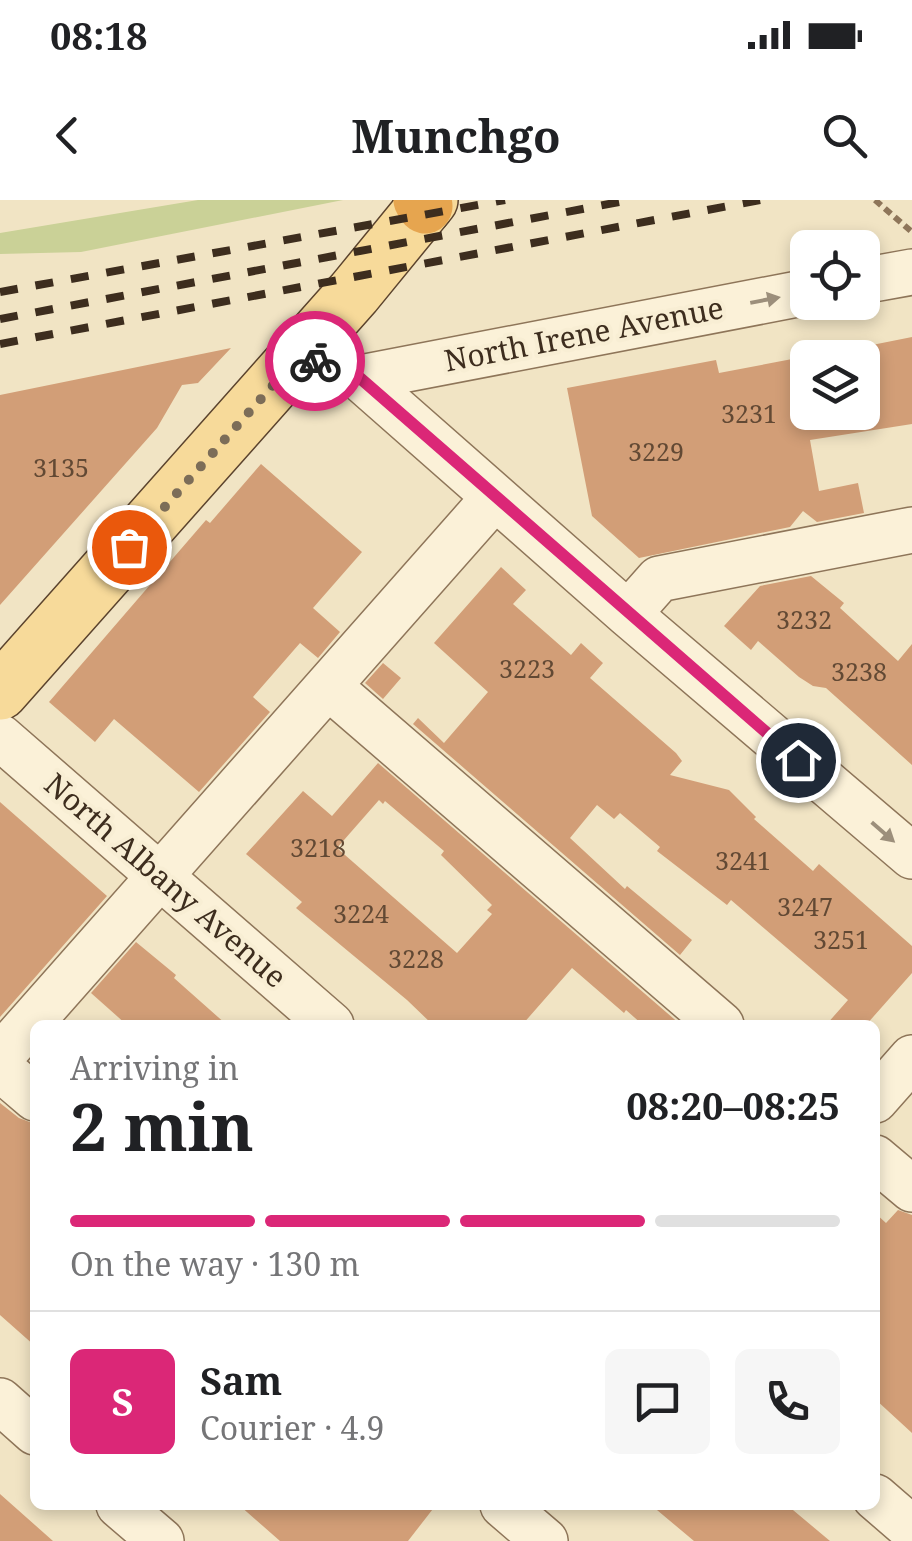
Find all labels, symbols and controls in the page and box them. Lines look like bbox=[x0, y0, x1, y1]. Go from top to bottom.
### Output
text: 08:18 bbox=[50, 9, 147, 61]
text: Munchgo bbox=[351, 105, 561, 166]
icon: back bbox=[40, 108, 95, 163]
icon: search bbox=[817, 108, 872, 163]
map controls bbox=[790, 230, 880, 430]
button: locate bbox=[790, 230, 880, 320]
street label: North Irene Avenue bbox=[441, 286, 727, 381]
one-way arrow bbox=[750, 291, 781, 307]
courier bbox=[265, 311, 365, 411]
icon: bike bbox=[288, 334, 343, 389]
button: layers bbox=[790, 340, 880, 430]
house number: 3231 bbox=[721, 396, 777, 430]
house number: 3229 bbox=[628, 434, 684, 468]
house number: 3135 bbox=[33, 450, 89, 484]
pin bbox=[87, 505, 172, 590]
icon: bag bbox=[102, 520, 157, 575]
house number: 3232 bbox=[776, 602, 832, 636]
house number: 3223 bbox=[499, 651, 555, 685]
house number: 3238 bbox=[831, 654, 887, 688]
pin bbox=[756, 718, 841, 803]
icon: home bbox=[771, 733, 826, 788]
street label: North Albany Avenue bbox=[36, 763, 296, 996]
one-way arrow bbox=[870, 820, 895, 842]
house number: 3218 bbox=[290, 830, 346, 864]
house number: 3241 bbox=[715, 843, 771, 877]
house number: 3247 bbox=[777, 889, 833, 923]
house number: 3224 bbox=[333, 896, 389, 930]
house number: 3251 bbox=[813, 922, 869, 956]
house number: 3228 bbox=[388, 941, 444, 975]
text: Arriving in bbox=[70, 1046, 239, 1089]
text: 08:20–08:25 bbox=[626, 1079, 840, 1131]
text: 2 min bbox=[70, 1082, 254, 1170]
text: On the way · 130 m bbox=[70, 1242, 360, 1285]
button: chat bbox=[605, 1349, 710, 1454]
button: phone bbox=[735, 1349, 840, 1454]
text: Sam bbox=[200, 1354, 282, 1406]
text: S bbox=[111, 1375, 134, 1427]
text: Courier · 4.9 bbox=[200, 1406, 384, 1449]

